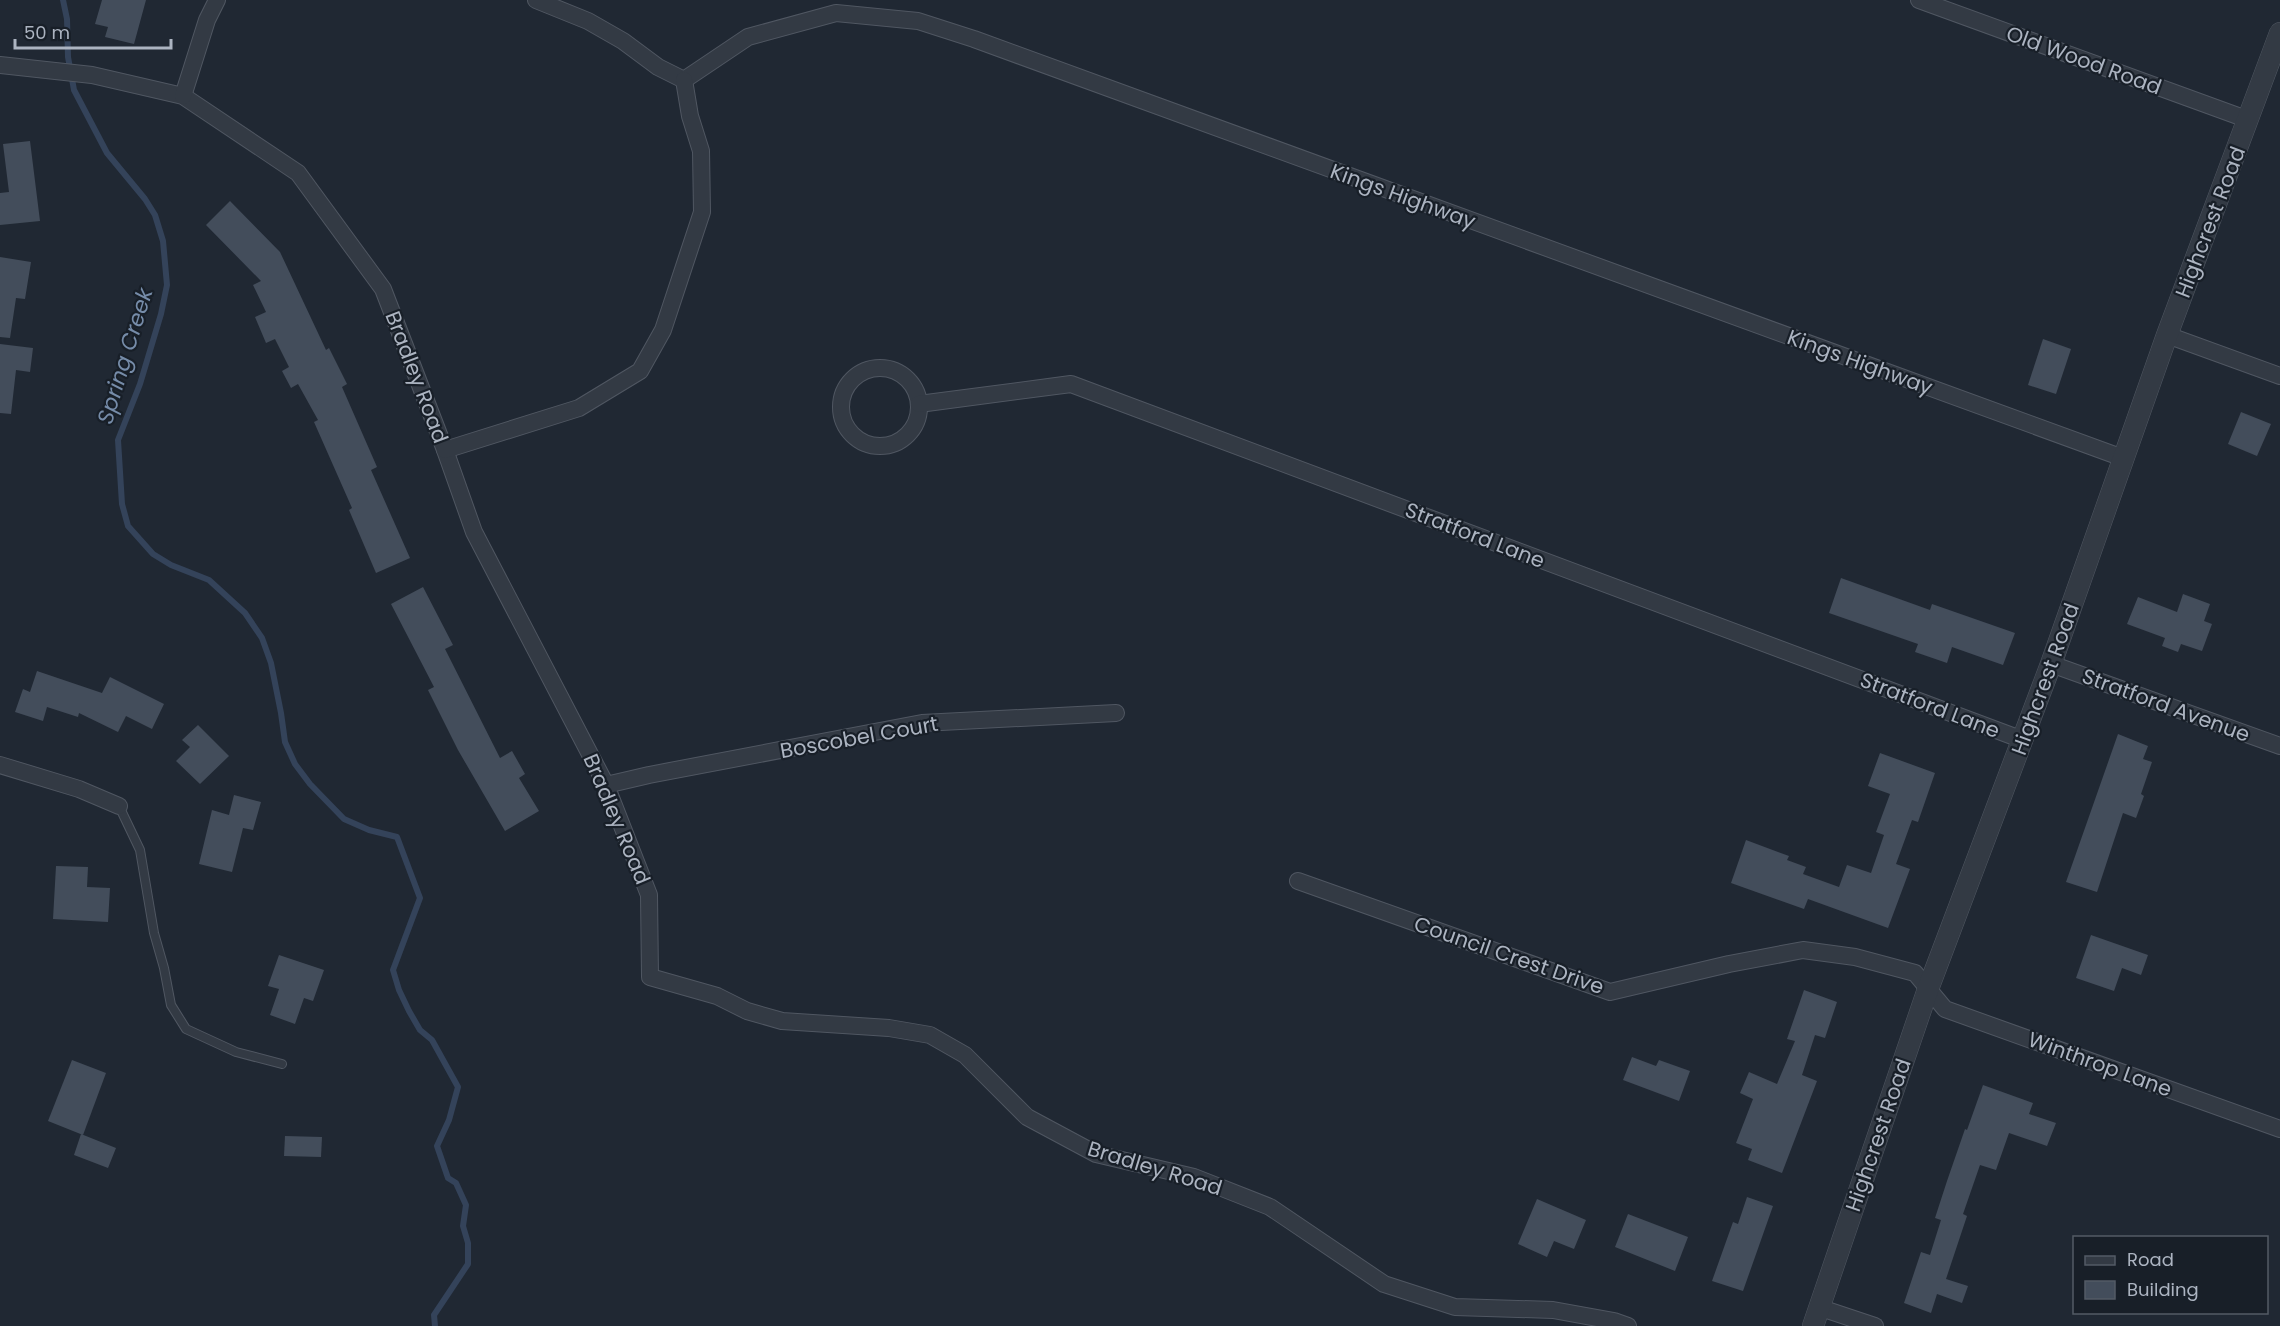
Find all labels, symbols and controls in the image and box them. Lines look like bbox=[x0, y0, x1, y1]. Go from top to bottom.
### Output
scale bar bbox=[15, 12, 171, 50]
street label: Old Wood Road bbox=[2002, 18, 2166, 102]
text: 50 m bbox=[24, 20, 70, 45]
street label: Highcrest Road bbox=[2168, 142, 2252, 302]
street label: Kings Highway bbox=[1326, 156, 1480, 236]
water label: Spring Creek bbox=[90, 283, 161, 428]
street label: Bradley Road bbox=[378, 307, 456, 447]
street label: Kings Highway bbox=[1783, 322, 1937, 402]
street label: Stratford Lane bbox=[1401, 495, 1549, 575]
street label: Highcrest Road bbox=[2004, 599, 2086, 759]
street label: Stratford Avenue bbox=[2078, 661, 2254, 749]
street label: Stratford Lane bbox=[1856, 665, 2004, 745]
street label: Boscobel Court bbox=[778, 709, 940, 765]
street label: Bradley Road bbox=[576, 749, 658, 889]
street label: Council Crest Drive bbox=[1410, 909, 1608, 1001]
street label: Winthrop Lane bbox=[2024, 1025, 2176, 1103]
street label: Highcrest Road bbox=[1838, 1055, 1918, 1215]
street label: Bradley Road bbox=[1084, 1134, 1226, 1202]
legend bbox=[2073, 1236, 2268, 1314]
text: Road bbox=[2127, 1247, 2174, 1272]
text: Building bbox=[2127, 1277, 2199, 1302]

